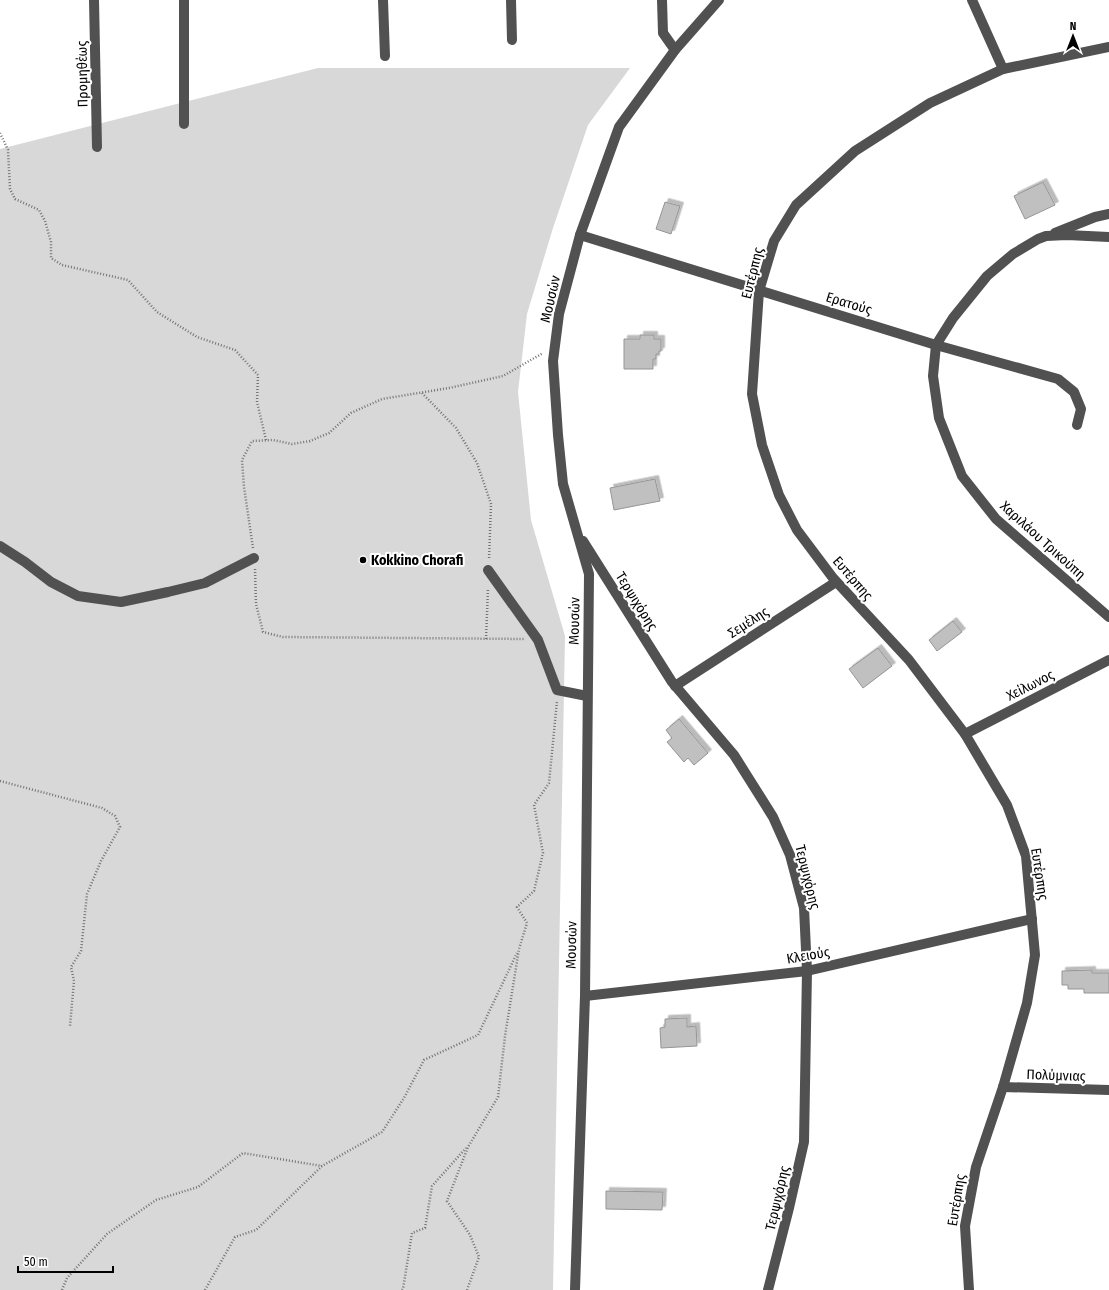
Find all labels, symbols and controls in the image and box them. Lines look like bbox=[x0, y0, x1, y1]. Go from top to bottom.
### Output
north arrow bbox=[1053, 16, 1093, 56]
text: N bbox=[1070, 20, 1076, 33]
street label: Προμηθέως bbox=[73, 41, 92, 107]
street label: Ευτέρπης bbox=[738, 245, 767, 301]
street label: Μουσών bbox=[537, 274, 564, 324]
street label: Ερατούς bbox=[824, 288, 874, 319]
street label: Χαριλάου Τρικούπη bbox=[996, 498, 1089, 583]
place label: Kokkino Chorafi bbox=[371, 552, 463, 569]
street label: Ευτέρπης bbox=[829, 553, 876, 604]
marker: Kokkino Chorafi bbox=[358, 555, 368, 565]
street label: Τερψιχόρης bbox=[612, 569, 661, 634]
street label: Μουσών bbox=[566, 597, 583, 645]
street label: Σεμέλης bbox=[725, 603, 772, 642]
street label: Χείλωνος bbox=[1004, 666, 1057, 705]
street label: Τερψιχόρης bbox=[791, 843, 824, 911]
street label: Ευτέρπης bbox=[1027, 847, 1052, 901]
street label: Μουσών bbox=[563, 921, 580, 969]
street label: Κλειούς bbox=[785, 943, 831, 968]
street label: Πολύμνιας bbox=[1026, 1066, 1086, 1085]
street label: Τερψιχόρης bbox=[762, 1164, 793, 1232]
street label: Ευτέρπης bbox=[944, 1173, 969, 1227]
scale bar bbox=[18, 1248, 113, 1274]
text: 50 m bbox=[24, 1255, 48, 1269]

